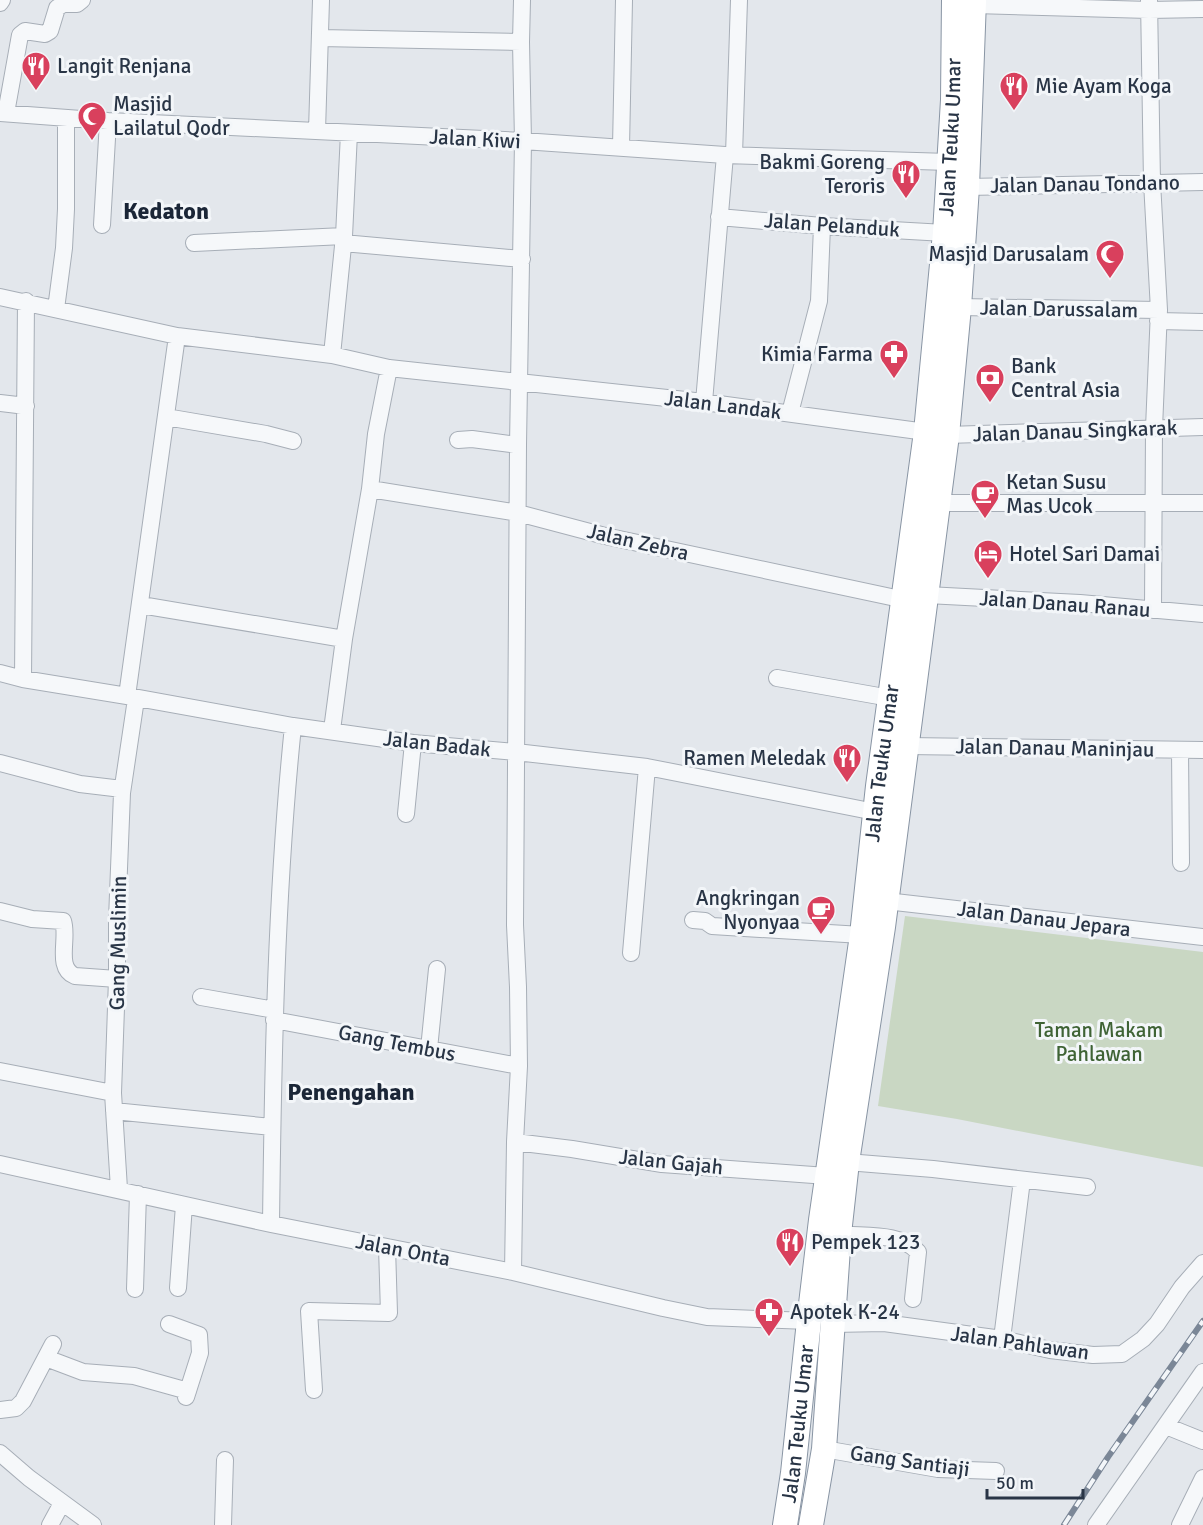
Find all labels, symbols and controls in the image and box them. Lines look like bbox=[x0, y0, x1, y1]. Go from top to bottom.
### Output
restaurant icon: Langit Renjana bbox=[20, 50, 52, 92]
place label: Langit Renjana bbox=[57, 53, 191, 79]
street label: Jalan Teuku Umar bbox=[933, 58, 966, 217]
restaurant icon: Mie Ayam Koga bbox=[998, 70, 1030, 112]
place label: Mie Ayam Koga bbox=[1035, 73, 1172, 99]
place label: Masjid Lailatul Qodr bbox=[113, 91, 230, 141]
mosque icon: Masjid Lailatul Qodr bbox=[76, 100, 108, 142]
street label: Jalan Kiwi bbox=[429, 124, 521, 154]
place label: Bakmi Goreng Teroris bbox=[759, 149, 885, 199]
restaurant icon: Bakmi Goreng Teroris bbox=[890, 158, 922, 200]
street label: Jalan Danau Tondano bbox=[990, 169, 1180, 199]
district label: Kedaton bbox=[123, 196, 209, 226]
street label: Jalan Pelanduk bbox=[763, 207, 901, 243]
mosque icon: Masjid Darusalam bbox=[1094, 238, 1126, 280]
place label: Masjid Darusalam bbox=[928, 241, 1089, 267]
street label: Jalan Darussalam bbox=[980, 295, 1138, 323]
pharmacy icon: Kimia Farma bbox=[878, 338, 910, 380]
place label: Kimia Farma bbox=[761, 341, 873, 367]
place label: Bank Central Asia bbox=[1011, 353, 1120, 403]
bank icon: Bank Central Asia bbox=[974, 362, 1006, 404]
street label: Jalan Landak bbox=[663, 385, 783, 425]
street label: Jalan Danau Singkarak bbox=[972, 414, 1178, 448]
place label: Ketan Susu Mas Ucok bbox=[1006, 469, 1107, 519]
cafe icon: Ketan Susu Mas Ucok bbox=[969, 478, 1001, 520]
street label: Jalan Zebra bbox=[585, 518, 691, 566]
hotel icon: Hotel Sari Damai bbox=[972, 538, 1004, 580]
place label: Hotel Sari Damai bbox=[1009, 541, 1160, 567]
street label: Jalan Danau Ranau bbox=[979, 585, 1151, 623]
street label: Jalan Teuku Umar bbox=[859, 683, 905, 843]
street label: Jalan Badak bbox=[382, 725, 493, 763]
street label: Jalan Danau Maninjau bbox=[955, 733, 1155, 763]
restaurant icon: Ramen Meledak bbox=[831, 742, 863, 784]
place label: Ramen Meledak bbox=[683, 745, 826, 771]
street label: Gang Muslimin bbox=[104, 875, 132, 1011]
place label: Angkringan Nyonyaa bbox=[696, 885, 800, 935]
cafe icon: Angkringan Nyonyaa bbox=[805, 894, 837, 936]
street label: Jalan Danau Jepara bbox=[956, 895, 1132, 943]
park label: Taman Makam Pahlawan bbox=[1035, 1017, 1163, 1067]
street label: Gang Tembus bbox=[336, 1019, 458, 1067]
district label: Penengahan bbox=[287, 1077, 415, 1107]
street label: Jalan Gajah bbox=[618, 1144, 724, 1180]
restaurant icon: Pempek 123 bbox=[774, 1226, 806, 1268]
street label: Jalan Onta bbox=[354, 1228, 452, 1272]
place label: Pempek 123 bbox=[811, 1229, 920, 1255]
pharmacy icon: Apotek K-24 bbox=[753, 1296, 785, 1338]
place label: Apotek K-24 bbox=[790, 1299, 900, 1325]
street label: Jalan Pahlawan bbox=[949, 1320, 1091, 1366]
street label: Jalan Teuku Umar bbox=[776, 1343, 819, 1505]
street label: Gang Santiaji bbox=[849, 1440, 971, 1482]
scale bar bbox=[987, 1462, 1083, 1500]
text: 50 m bbox=[996, 1472, 1034, 1494]

